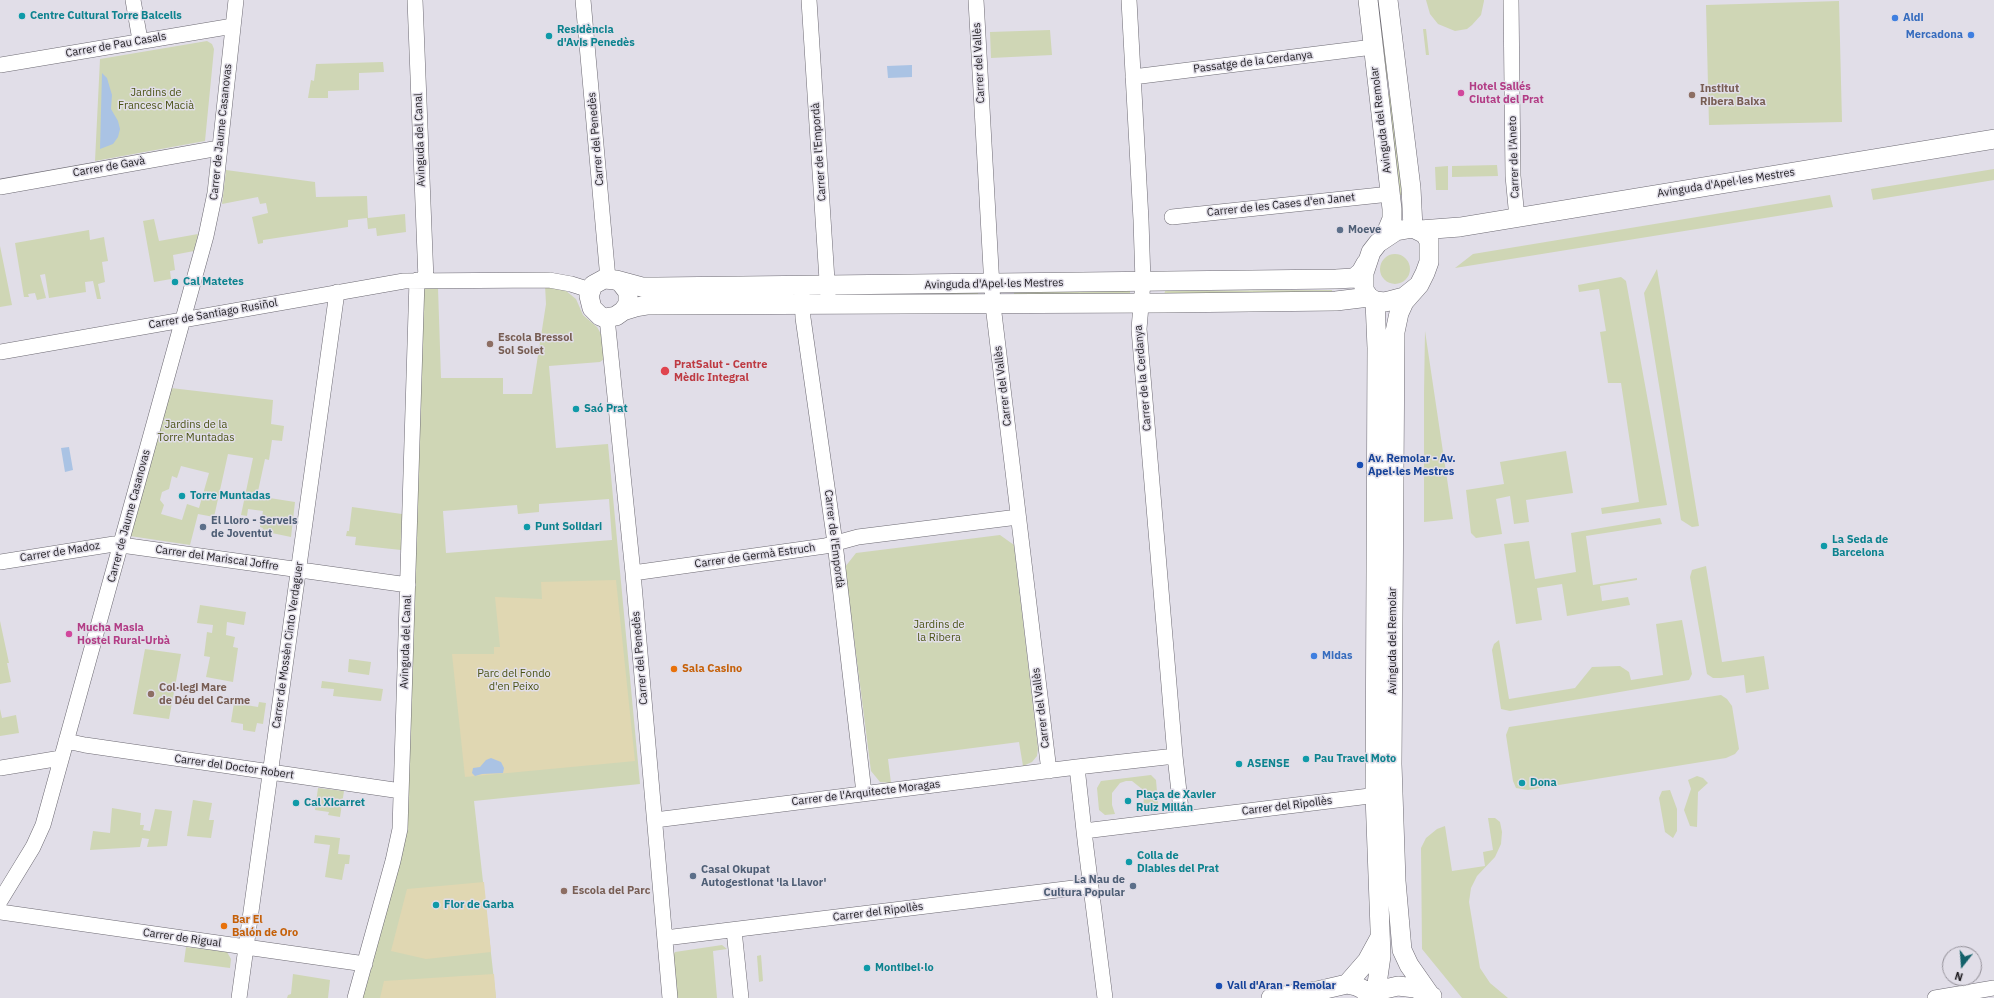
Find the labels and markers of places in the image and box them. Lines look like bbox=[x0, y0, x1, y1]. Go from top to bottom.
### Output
place label: Centre Cultural Torre Balcells bbox=[30, 9, 182, 23]
marker: Centre Cultural Torre Balcells bbox=[17, 11, 27, 21]
place label: Aldi bbox=[1903, 11, 1924, 25]
marker: Aldi bbox=[1890, 13, 1900, 23]
place label: Residència d'Avis Penedès bbox=[557, 23, 635, 49]
place label: Mercadona bbox=[1906, 28, 1963, 42]
marker: Mercadona bbox=[1966, 30, 1976, 40]
marker: Residència d'Avis Penedès bbox=[544, 31, 554, 41]
place label: Hotel Sallés Ciutat del Prat bbox=[1469, 80, 1544, 106]
place label: Institut Ribera Baixa bbox=[1700, 82, 1766, 108]
marker: Hotel Sallés Ciutat del Prat bbox=[1456, 88, 1466, 98]
marker: Institut Ribera Baixa bbox=[1687, 90, 1697, 100]
place label: Moeve bbox=[1348, 223, 1381, 237]
marker: Moeve bbox=[1335, 225, 1345, 235]
place label: Cal Matetes bbox=[183, 275, 244, 289]
marker: Cal Matetes bbox=[170, 277, 180, 287]
place label: Escola Bressol Sol Solet bbox=[498, 331, 573, 357]
marker: Escola Bressol Sol Solet bbox=[485, 339, 495, 349]
place label: PratSalut - Centre Mèdic Integral bbox=[674, 358, 767, 384]
marker: PratSalut - Centre Mèdic Integral bbox=[659, 365, 671, 377]
place label: Saó Prat bbox=[584, 402, 628, 416]
marker: Saó Prat bbox=[571, 404, 581, 414]
place label: Av. Remolar - Av. Apel·les Mestres bbox=[1368, 452, 1456, 478]
marker: Av. Remolar - Av. Apel·les Mestres bbox=[1355, 460, 1365, 470]
place label: Torre Muntadas bbox=[190, 489, 271, 503]
marker: Torre Muntadas bbox=[177, 491, 187, 501]
place label: El Lloro - Serveis de Joventut bbox=[211, 514, 297, 540]
place label: Punt Solidari bbox=[535, 520, 602, 534]
marker: El Lloro - Serveis de Joventut bbox=[198, 522, 208, 532]
marker: Punt Solidari bbox=[522, 522, 532, 532]
place label: La Seda de Barcelona bbox=[1832, 533, 1888, 559]
marker: La Seda de Barcelona bbox=[1819, 541, 1829, 551]
place label: Mucha Masia Hostel Rural-Urbà bbox=[77, 621, 170, 647]
marker: Mucha Masia Hostel Rural-Urbà bbox=[64, 629, 74, 639]
place label: Midas bbox=[1322, 649, 1353, 663]
marker: Midas bbox=[1309, 651, 1319, 661]
place label: Sala Casino bbox=[682, 662, 742, 676]
marker: Sala Casino bbox=[669, 664, 679, 674]
place label: Col·legi Mare de Déu del Carme bbox=[159, 681, 250, 707]
marker: Col·legi Mare de Déu del Carme bbox=[146, 689, 156, 699]
place label: Pau Travel Moto bbox=[1314, 752, 1396, 766]
marker: Pau Travel Moto bbox=[1301, 754, 1311, 764]
place label: ASENSE bbox=[1247, 757, 1290, 771]
marker: ASENSE bbox=[1234, 759, 1244, 769]
place label: Dona bbox=[1530, 776, 1557, 790]
marker: Dona bbox=[1517, 778, 1527, 788]
place label: Plaça de Xavier Ruiz Millán bbox=[1136, 788, 1216, 814]
place label: Cal Xicarret bbox=[304, 796, 365, 810]
marker: Plaça de Xavier Ruiz Millán bbox=[1123, 796, 1133, 806]
marker: Cal Xicarret bbox=[291, 798, 301, 808]
place label: Colla de Diables del Prat bbox=[1137, 849, 1219, 875]
marker: Colla de Diables del Prat bbox=[1124, 857, 1134, 867]
place label: Casal Okupat Autogestionat 'la Llavor' bbox=[701, 863, 826, 889]
marker: Casal Okupat Autogestionat 'la Llavor' bbox=[688, 871, 698, 881]
place label: La Nau de Cultura Popular bbox=[1044, 873, 1125, 899]
marker: La Nau de Cultura Popular bbox=[1128, 881, 1138, 891]
place label: Escola del Parc bbox=[572, 884, 650, 898]
marker: Escola del Parc bbox=[559, 886, 569, 896]
place label: Flor de Garba bbox=[444, 898, 514, 912]
marker: Flor de Garba bbox=[431, 900, 441, 910]
place label: Bar El Balón de Oro bbox=[232, 913, 298, 939]
marker: Bar El Balón de Oro bbox=[219, 921, 229, 931]
place label: Montibel·lo bbox=[875, 961, 934, 975]
marker: Montibel·lo bbox=[862, 963, 872, 973]
place label: Vall d'Aran - Remolar bbox=[1227, 979, 1336, 993]
marker: Vall d'Aran - Remolar bbox=[1214, 981, 1224, 991]

